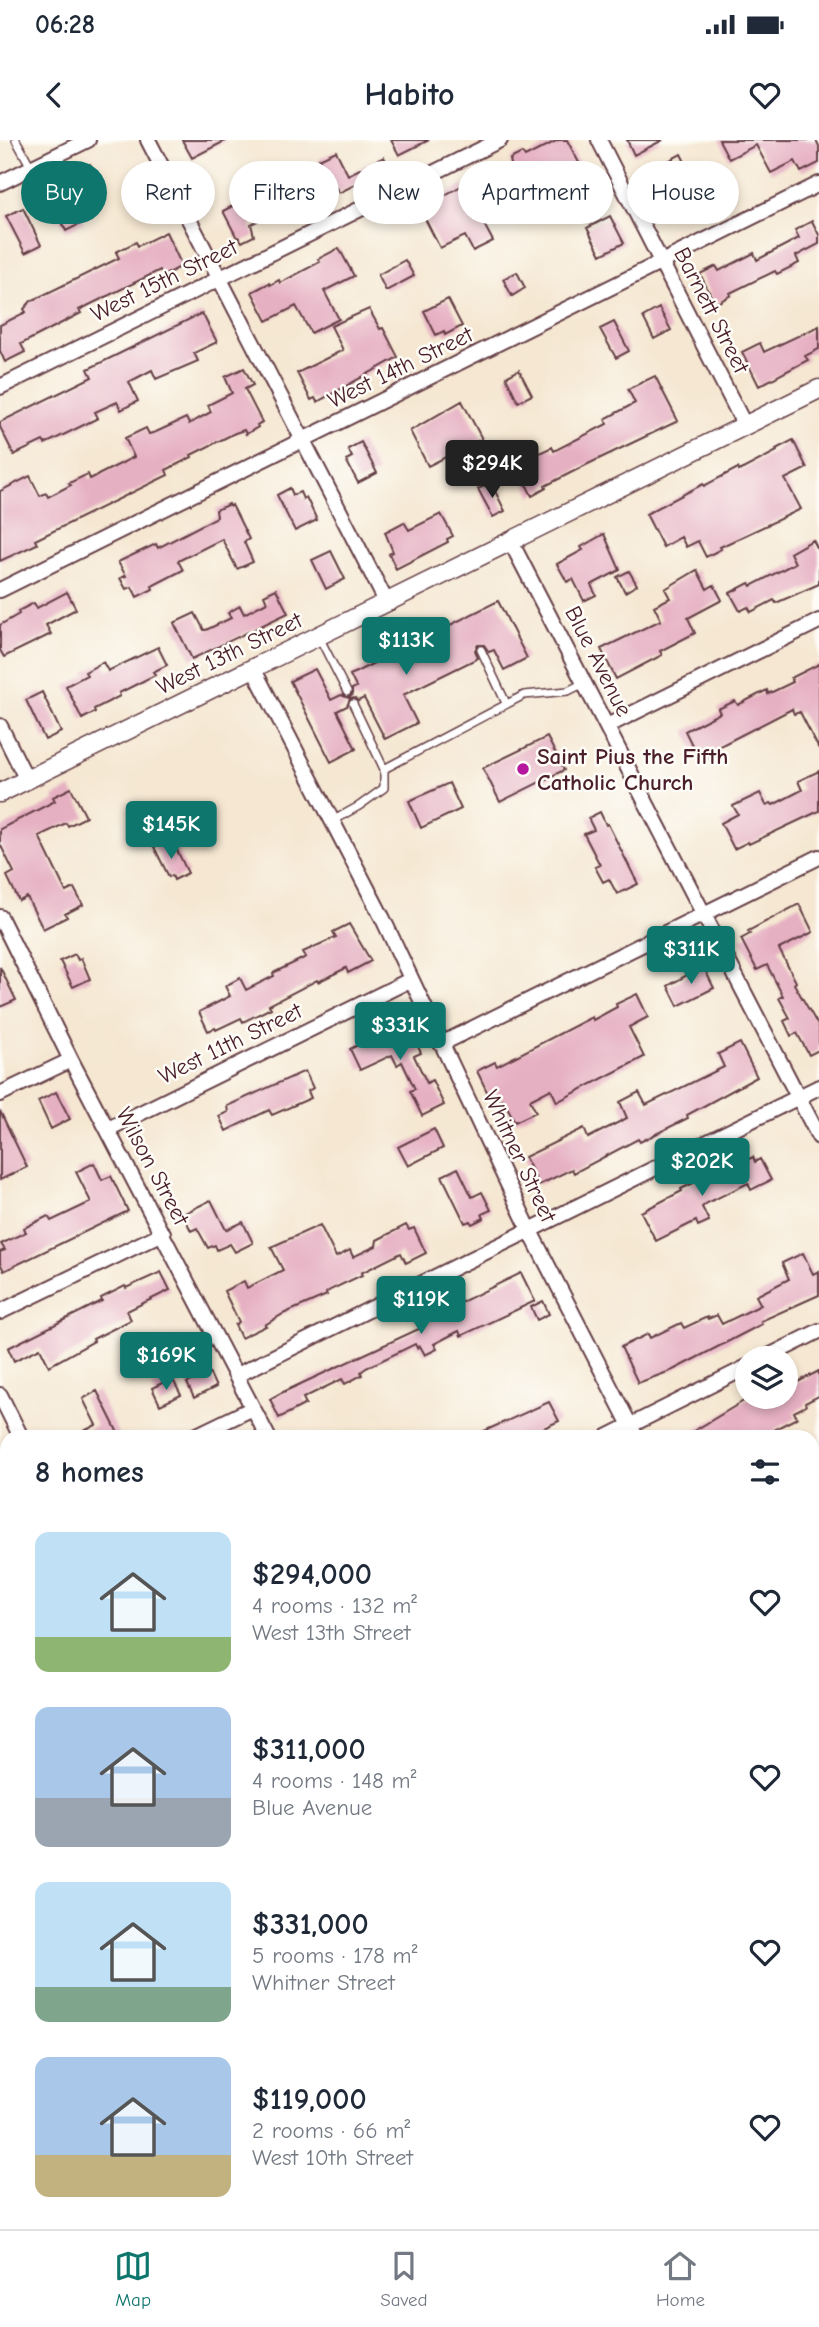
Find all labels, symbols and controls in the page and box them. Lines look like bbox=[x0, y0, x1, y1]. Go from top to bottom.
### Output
text: 06:28 bbox=[35, 10, 95, 40]
icon: back bbox=[35, 76, 73, 114]
text: Habito bbox=[365, 76, 454, 113]
icon: heart bbox=[746, 76, 784, 114]
chip: Buy bbox=[21, 161, 107, 224]
chip: Rent bbox=[121, 161, 215, 224]
chip: Filters bbox=[229, 161, 339, 224]
chip: New bbox=[353, 161, 444, 224]
chip: Apartment bbox=[458, 161, 613, 224]
chip: House bbox=[627, 161, 739, 224]
street label: West 15th Street bbox=[87, 233, 243, 328]
street label: Barnett Street bbox=[668, 243, 756, 379]
street label: West 14th Street bbox=[323, 320, 478, 414]
pin: $294K bbox=[443, 440, 541, 500]
text: $294K bbox=[461, 449, 523, 476]
street label: Blue Avenue bbox=[559, 602, 638, 721]
street label: West 13th Street bbox=[152, 606, 308, 700]
pin: $113K bbox=[357, 617, 455, 677]
text: $113K bbox=[378, 626, 434, 653]
place label: Saint Pius the Fifth Catholic Church bbox=[537, 743, 728, 796]
marker: Saint Pius the Fifth Catholic Church bbox=[515, 761, 531, 777]
pin: $145K bbox=[122, 802, 220, 861]
text: $145K bbox=[142, 810, 200, 837]
pin: $311K bbox=[642, 926, 740, 986]
text: $311K bbox=[663, 935, 719, 962]
street label: West 11th Street bbox=[154, 996, 308, 1090]
pin: $331K bbox=[351, 1002, 449, 1062]
text: $331K bbox=[371, 1011, 429, 1038]
street label: Whitner Street bbox=[477, 1086, 563, 1228]
street label: Wilson Street bbox=[110, 1103, 196, 1231]
pin: $202K bbox=[653, 1138, 751, 1198]
text: $202K bbox=[671, 1147, 733, 1174]
pin: $119K bbox=[372, 1276, 470, 1336]
text: $119K bbox=[393, 1285, 449, 1312]
pin: $169K bbox=[117, 1332, 215, 1392]
text: $169K bbox=[136, 1341, 196, 1368]
map controls bbox=[735, 1346, 798, 1409]
button: layers bbox=[735, 1346, 798, 1409]
icon: filters bbox=[746, 1453, 784, 1491]
text: 8 homes bbox=[35, 1455, 144, 1490]
text: $294,000 bbox=[252, 1557, 372, 1592]
icon: home bbox=[91, 1560, 175, 1644]
icon: heart bbox=[746, 1583, 784, 1621]
text: 4 rooms · 132 m² bbox=[252, 1592, 417, 1619]
text: West 13th Street bbox=[252, 1619, 411, 1646]
text: $311,000 bbox=[252, 1732, 366, 1767]
icon: home bbox=[91, 1735, 175, 1819]
icon: heart bbox=[746, 1758, 784, 1796]
text: 4 rooms · 148 m² bbox=[252, 1767, 416, 1794]
text: Blue Avenue bbox=[252, 1794, 372, 1821]
text: $331,000 bbox=[252, 1907, 369, 1942]
icon: home bbox=[91, 1910, 175, 1994]
icon: heart bbox=[746, 1933, 784, 1971]
text: 5 rooms · 178 m² bbox=[252, 1942, 417, 1969]
text: Whitner Street bbox=[252, 1969, 395, 1996]
text: $119,000 bbox=[252, 2082, 367, 2117]
icon: home bbox=[91, 2085, 175, 2169]
icon: heart bbox=[746, 2108, 784, 2146]
text: 2 rooms · 66 m² bbox=[252, 2117, 410, 2144]
text: West 10th Street bbox=[252, 2144, 413, 2171]
tab: Map bbox=[114, 2247, 152, 2311]
tab: Saved bbox=[380, 2247, 428, 2311]
tab: Home bbox=[656, 2247, 705, 2311]

